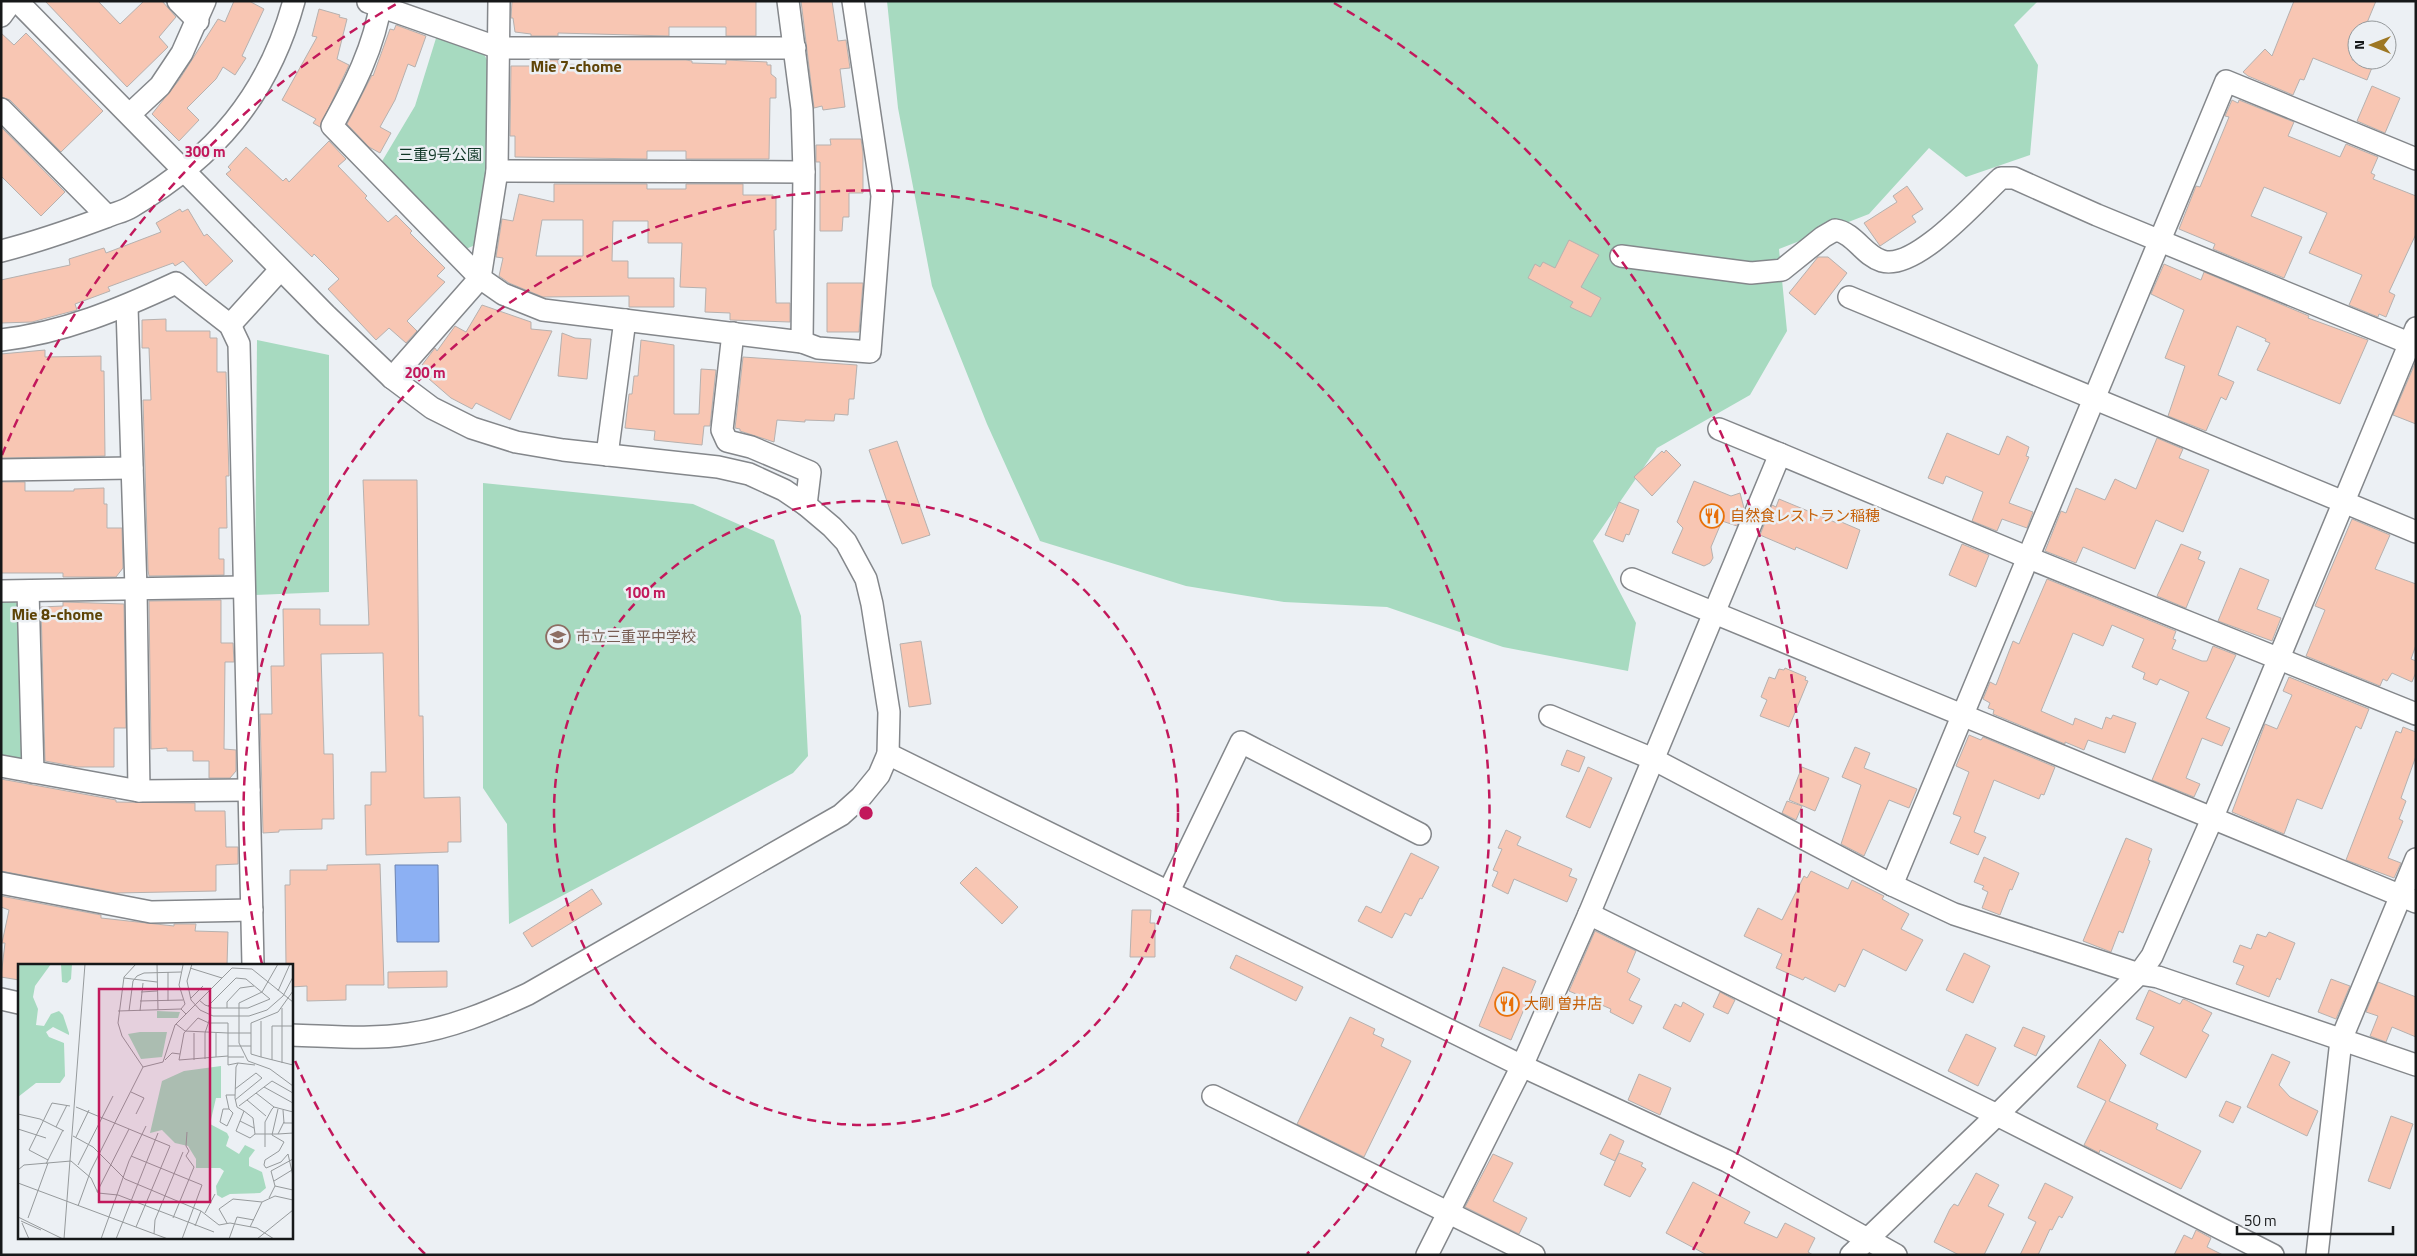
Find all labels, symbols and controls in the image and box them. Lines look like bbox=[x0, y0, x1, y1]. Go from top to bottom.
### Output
north arrow bbox=[2347, 20, 2397, 70]
text: N bbox=[2348, 40, 2369, 50]
district label: Mie 7-chome bbox=[530, 54, 622, 78]
text: 300 m bbox=[184, 140, 226, 163]
park label: 三重9号公園 bbox=[398, 143, 482, 166]
text: 200 m bbox=[404, 361, 446, 384]
restaurant icon: 自然食レストラン稲穂 bbox=[1699, 503, 1725, 529]
place label: 自然食レストラン稲穂 bbox=[1730, 504, 1880, 527]
text: 100 m bbox=[624, 581, 666, 604]
district label: Mie 8-chome bbox=[11, 602, 103, 626]
school or university icon: 市立三重平中学校 bbox=[545, 624, 571, 650]
place label: 市立三重平中学校 bbox=[576, 625, 696, 648]
centre of rings bbox=[857, 804, 875, 822]
inset map bbox=[18, 964, 292, 1238]
restaurant icon: 大剛 曽井店 bbox=[1494, 991, 1520, 1017]
place label: 大剛 曽井店 bbox=[1524, 992, 1602, 1015]
scale bar bbox=[2237, 1204, 2393, 1236]
text: 50 m bbox=[2244, 1209, 2277, 1232]

